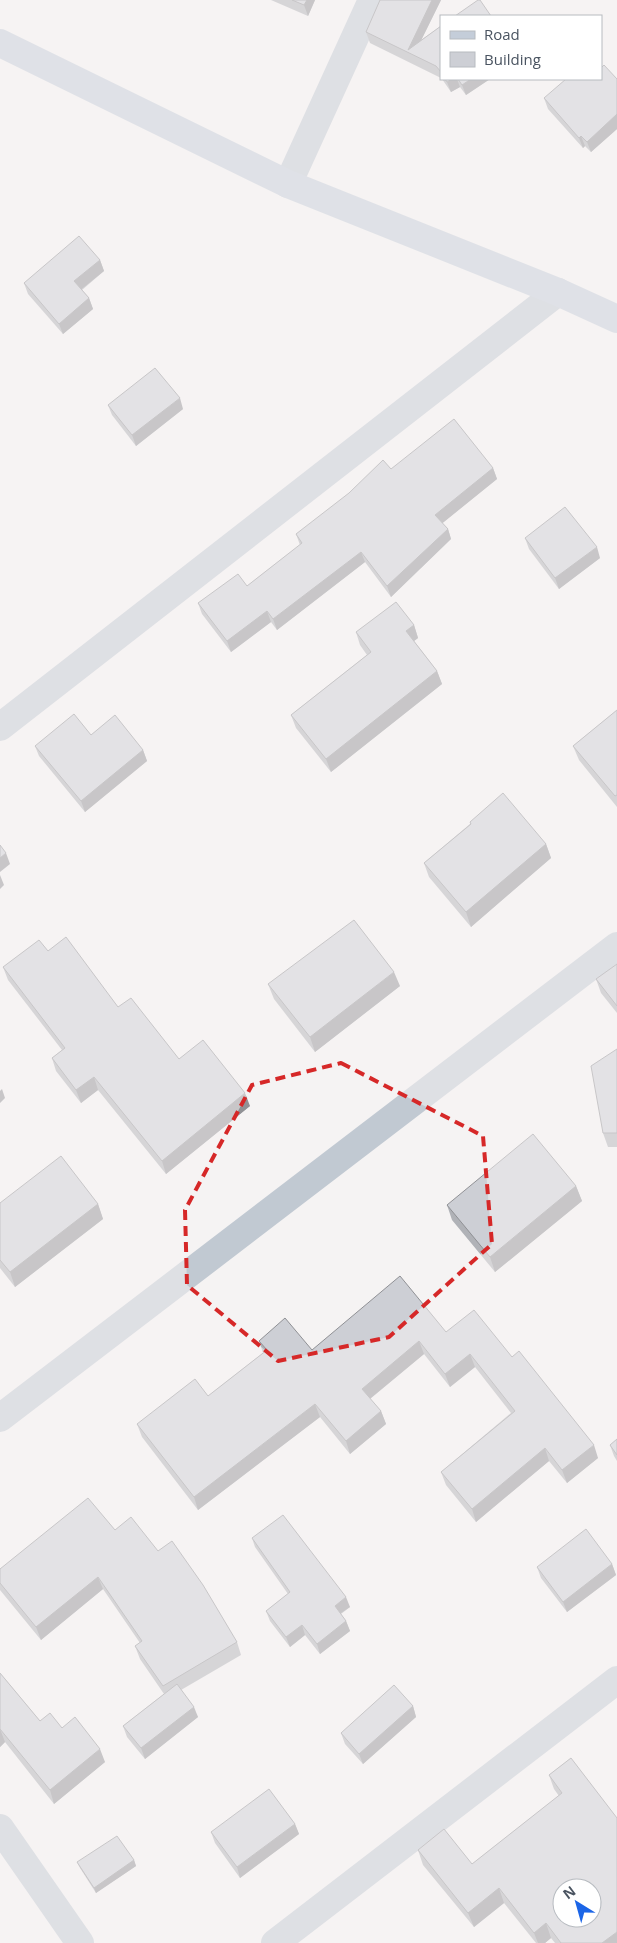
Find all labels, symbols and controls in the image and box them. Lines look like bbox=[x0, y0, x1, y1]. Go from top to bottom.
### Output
legend bbox=[440, 15, 602, 80]
text: Road bbox=[484, 24, 520, 44]
text: Building bbox=[484, 49, 541, 69]
north arrow bbox=[552, 1878, 602, 1928]
text: N bbox=[559, 1881, 579, 1903]

